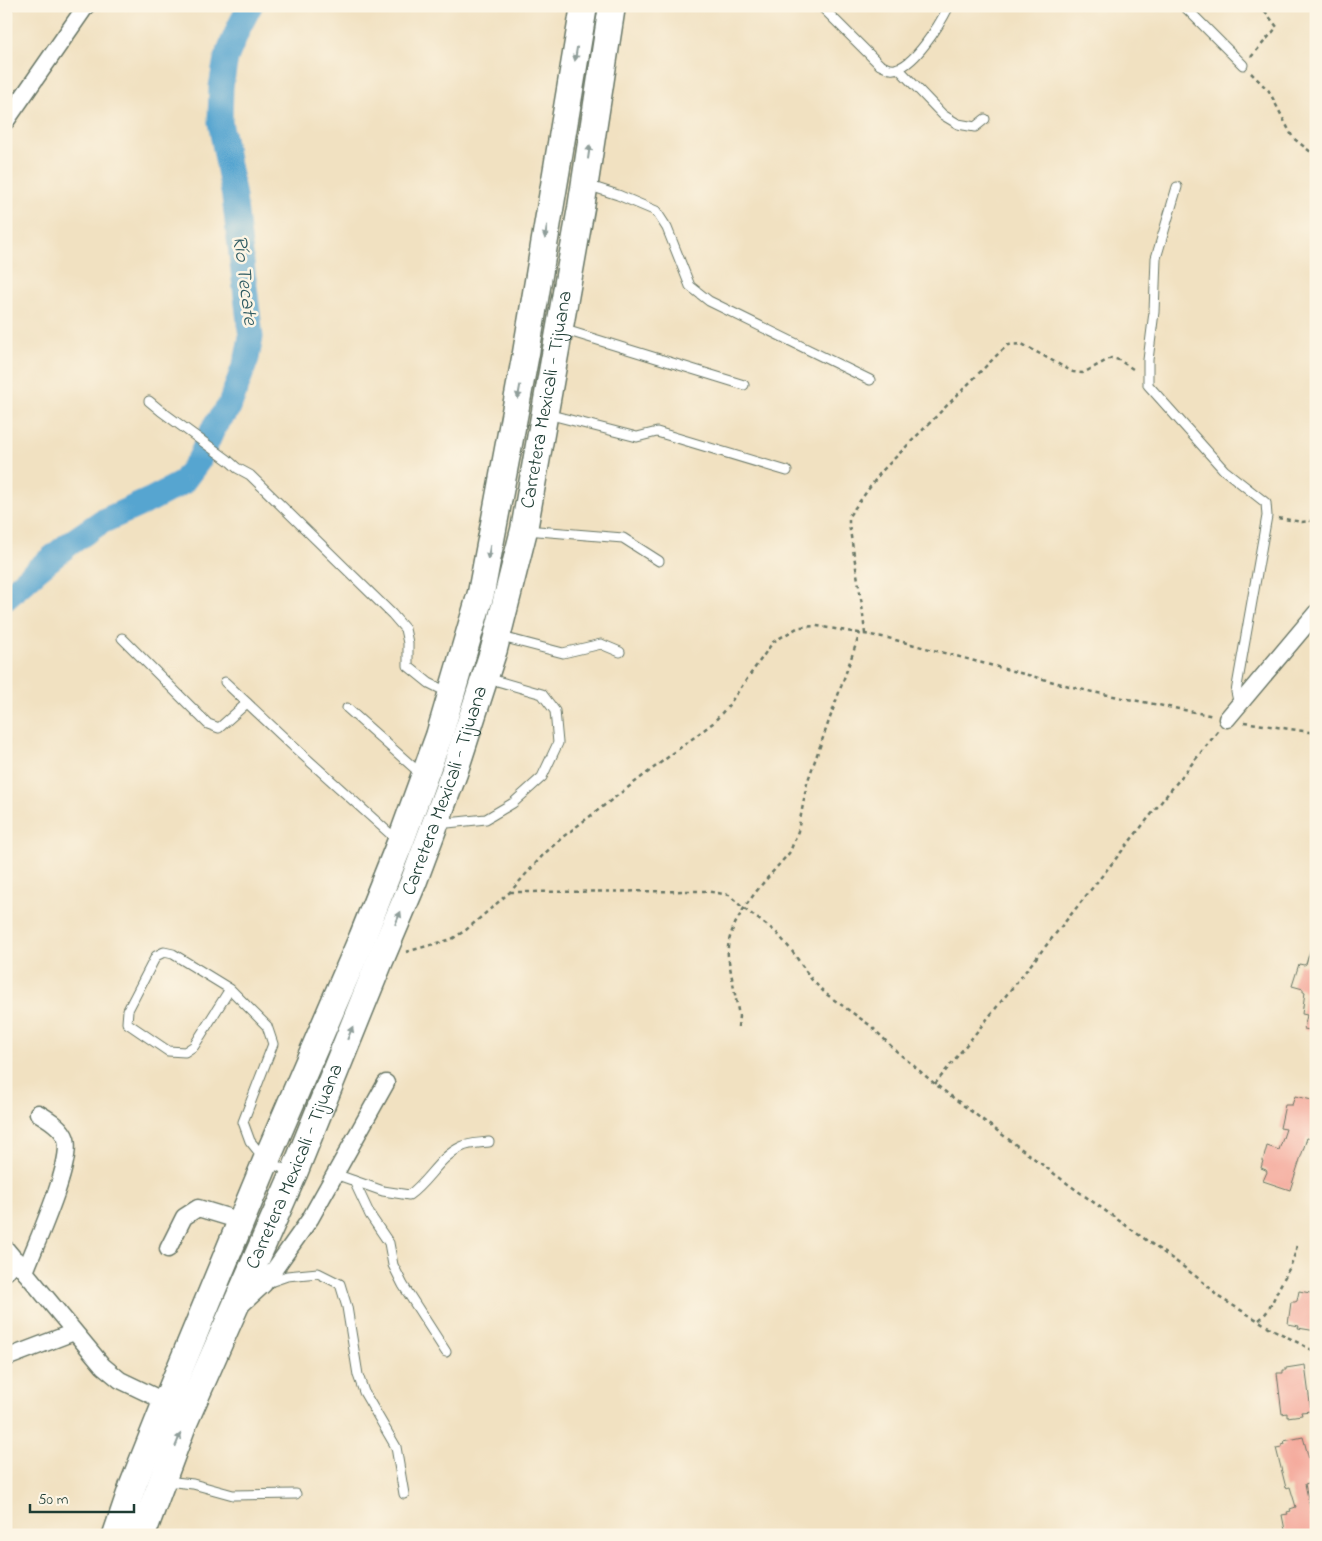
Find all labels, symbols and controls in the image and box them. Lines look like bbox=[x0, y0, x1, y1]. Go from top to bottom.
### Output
one-way arrow bbox=[571, 47, 579, 63]
one-way arrow bbox=[585, 143, 593, 159]
one-way arrow bbox=[541, 224, 549, 240]
water label: Río Tecate bbox=[224, 233, 265, 328]
street label: Carretera Mexicali - Tijuana bbox=[514, 288, 581, 511]
one-way arrow bbox=[515, 384, 523, 400]
one-way arrow bbox=[485, 544, 493, 560]
street label: Carretera Mexicali - Tijuana bbox=[395, 682, 496, 900]
one-way arrow bbox=[394, 910, 402, 925]
one-way arrow bbox=[347, 1026, 355, 1040]
street label: Carretera Mexicali - Tijuana bbox=[239, 1059, 351, 1274]
one-way arrow bbox=[174, 1433, 182, 1447]
scale bar bbox=[30, 1481, 134, 1513]
text: 50 m bbox=[38, 1489, 69, 1511]

